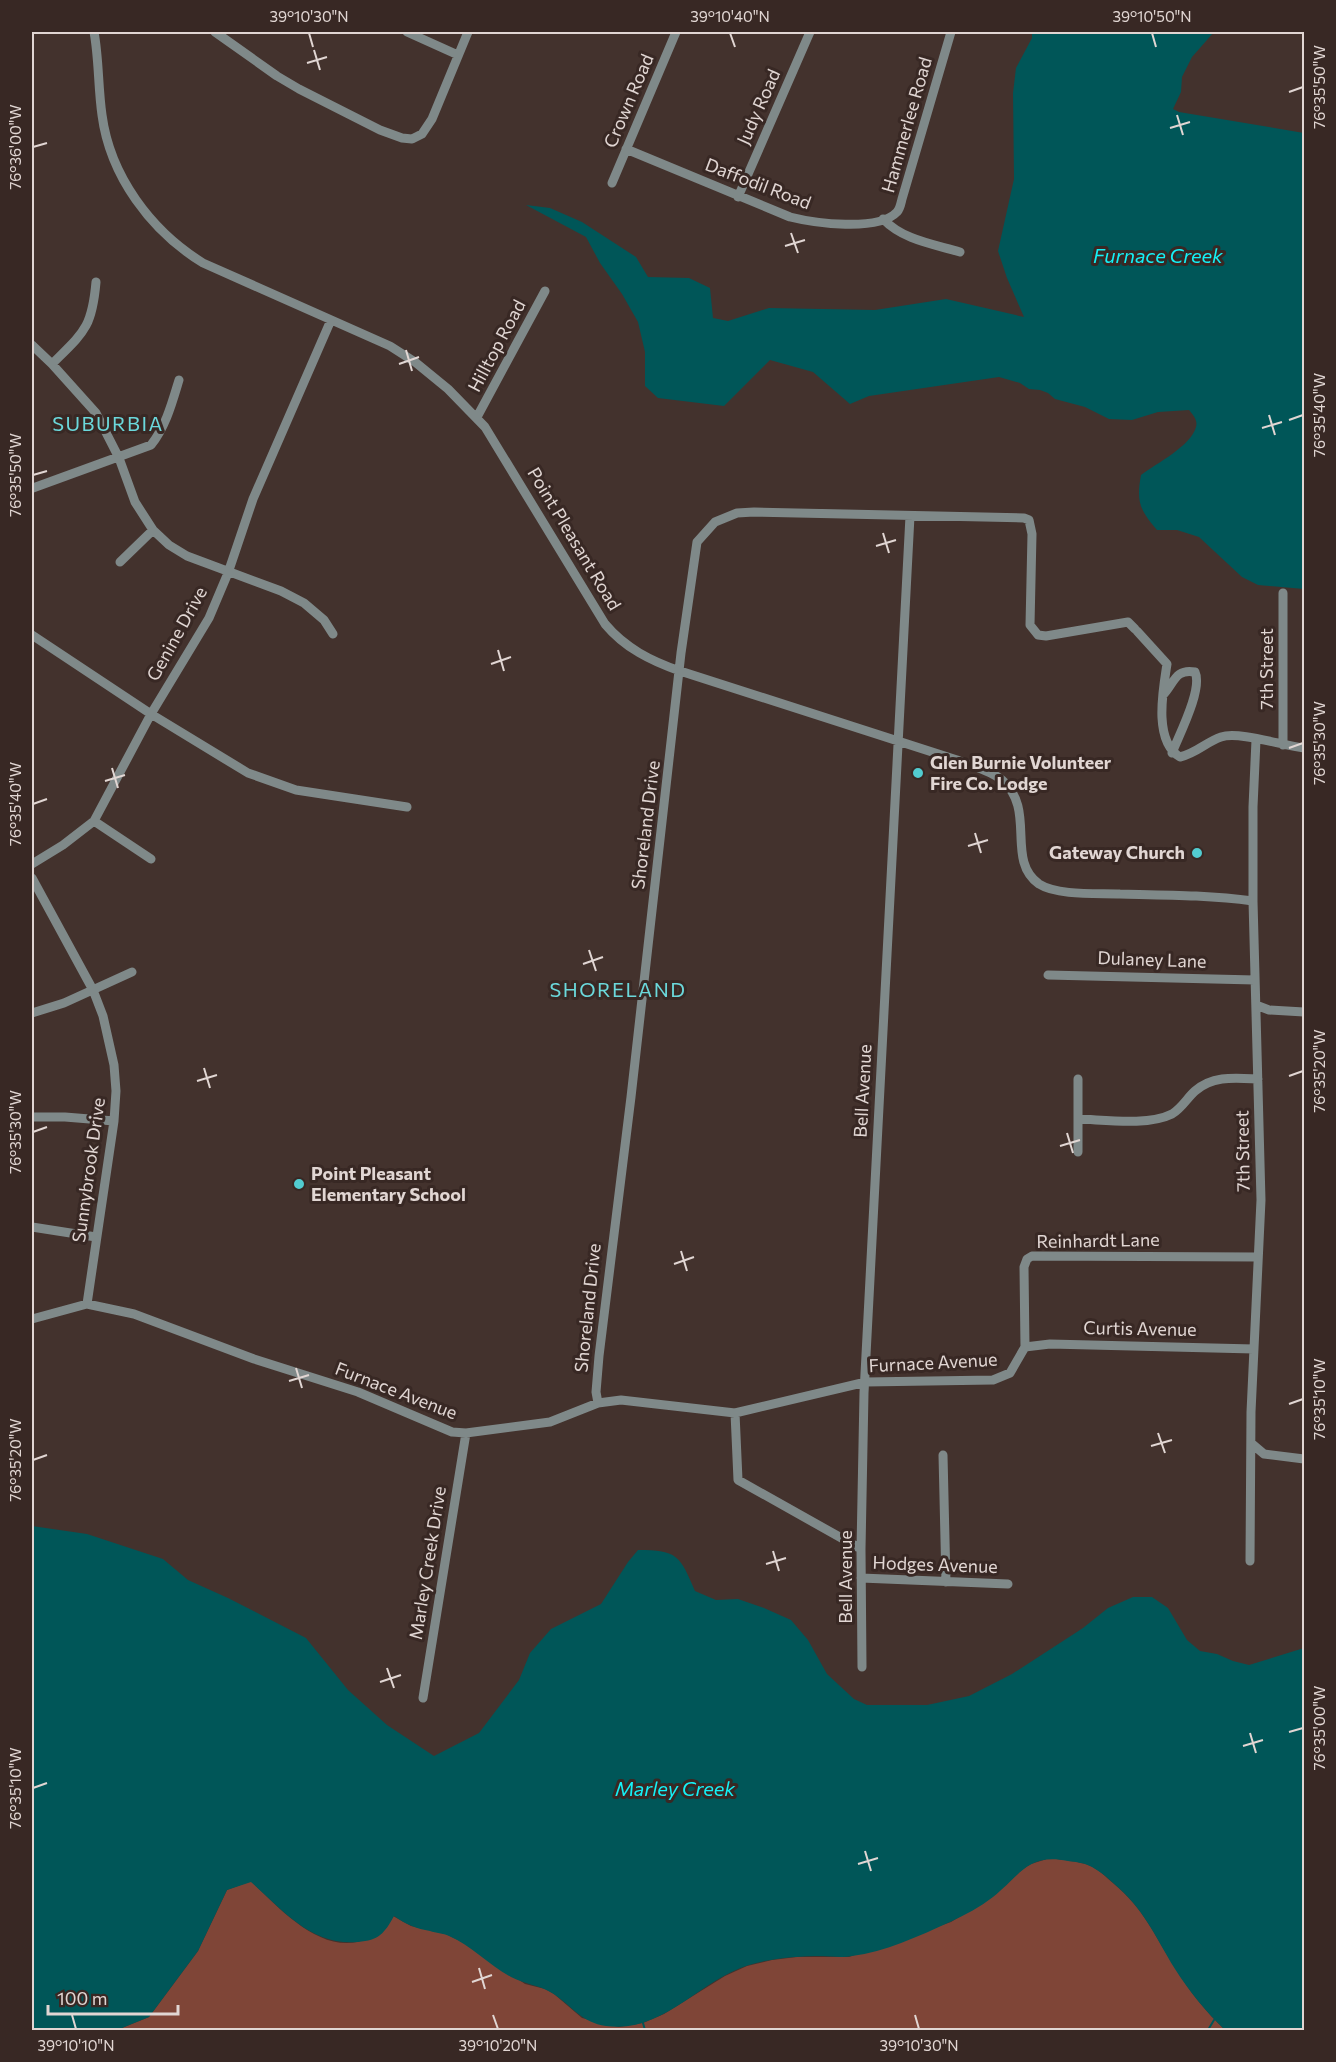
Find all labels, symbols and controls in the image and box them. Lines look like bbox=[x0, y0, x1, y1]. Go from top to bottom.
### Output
text: 39°10'30"N bbox=[269, 7, 349, 25]
text: 39°10'40"N bbox=[690, 7, 770, 25]
text: 39°10'50"N bbox=[1112, 7, 1192, 25]
text: 76°35'50"W bbox=[1310, 45, 1328, 129]
street label: Crown Road bbox=[598, 50, 658, 151]
street label: Hammerlee Road bbox=[876, 54, 936, 195]
street label: Judy Road bbox=[732, 65, 785, 148]
text: 76°36'00"W bbox=[6, 104, 24, 190]
street label: Daffodil Road bbox=[702, 153, 815, 213]
water label: Furnace Creek bbox=[1093, 243, 1224, 267]
street label: Hilltop Road bbox=[463, 296, 530, 395]
text: 76°35'40"W bbox=[1310, 373, 1328, 457]
district label: SUBURBIA bbox=[52, 411, 164, 435]
text: 76°35'50"W bbox=[6, 433, 24, 517]
street label: Point Pleasant Road bbox=[523, 463, 626, 614]
street label: Genine Drive bbox=[141, 583, 211, 684]
street label: 7th Street bbox=[1255, 628, 1277, 710]
text: 76°35'30"W bbox=[1310, 701, 1328, 785]
place label: Glen Burnie Volunteer Fire Co. Lodge bbox=[930, 751, 1112, 794]
street label: Shoreland Drive bbox=[626, 759, 664, 891]
text: 76°35'40"W bbox=[6, 762, 24, 846]
marker: Glen Burnie Volunteer Fire Co. Lodge bbox=[911, 766, 925, 780]
place label: Gateway Church bbox=[1049, 841, 1185, 863]
marker: Gateway Church bbox=[1190, 846, 1204, 860]
street label: Dulaney Lane bbox=[1097, 946, 1207, 972]
district label: SHORELAND bbox=[550, 977, 686, 1001]
text: 76°35'20"W bbox=[1310, 1029, 1328, 1113]
street label: Bell Avenue bbox=[849, 1044, 875, 1138]
text: 76°35'30"W bbox=[6, 1090, 24, 1174]
street label: Sunnybrook Drive bbox=[67, 1096, 109, 1244]
street label: 7th Street bbox=[1230, 1110, 1254, 1192]
place label: Point Pleasant Elementary School bbox=[311, 1162, 466, 1205]
marker: Point Pleasant Elementary School bbox=[292, 1177, 306, 1191]
street label: Reinhardt Lane bbox=[1036, 1228, 1160, 1252]
street label: Shoreland Drive bbox=[569, 1242, 605, 1374]
street label: Curtis Avenue bbox=[1083, 1316, 1197, 1340]
street label: Furnace Avenue bbox=[868, 1348, 998, 1376]
street label: Furnace Avenue bbox=[332, 1357, 460, 1423]
text: 76°35'10"W bbox=[1310, 1358, 1328, 1440]
text: 76°35'20"W bbox=[6, 1418, 24, 1502]
street label: Marley Creek Drive bbox=[404, 1484, 450, 1641]
street label: Bell Avenue bbox=[834, 1530, 856, 1624]
street label: Hodges Avenue bbox=[872, 1551, 998, 1577]
text: 76°35'00"W bbox=[1310, 1686, 1328, 1770]
text: 76°35'10"W bbox=[6, 1747, 24, 1829]
water label: Marley Creek bbox=[615, 1776, 736, 1800]
scale bar bbox=[48, 1978, 178, 2016]
text: 100 m bbox=[57, 1987, 107, 2009]
text: 39°10'10"N bbox=[37, 2036, 115, 2054]
text: 39°10'20"N bbox=[459, 2036, 537, 2054]
text: 39°10'30"N bbox=[879, 2036, 959, 2054]

